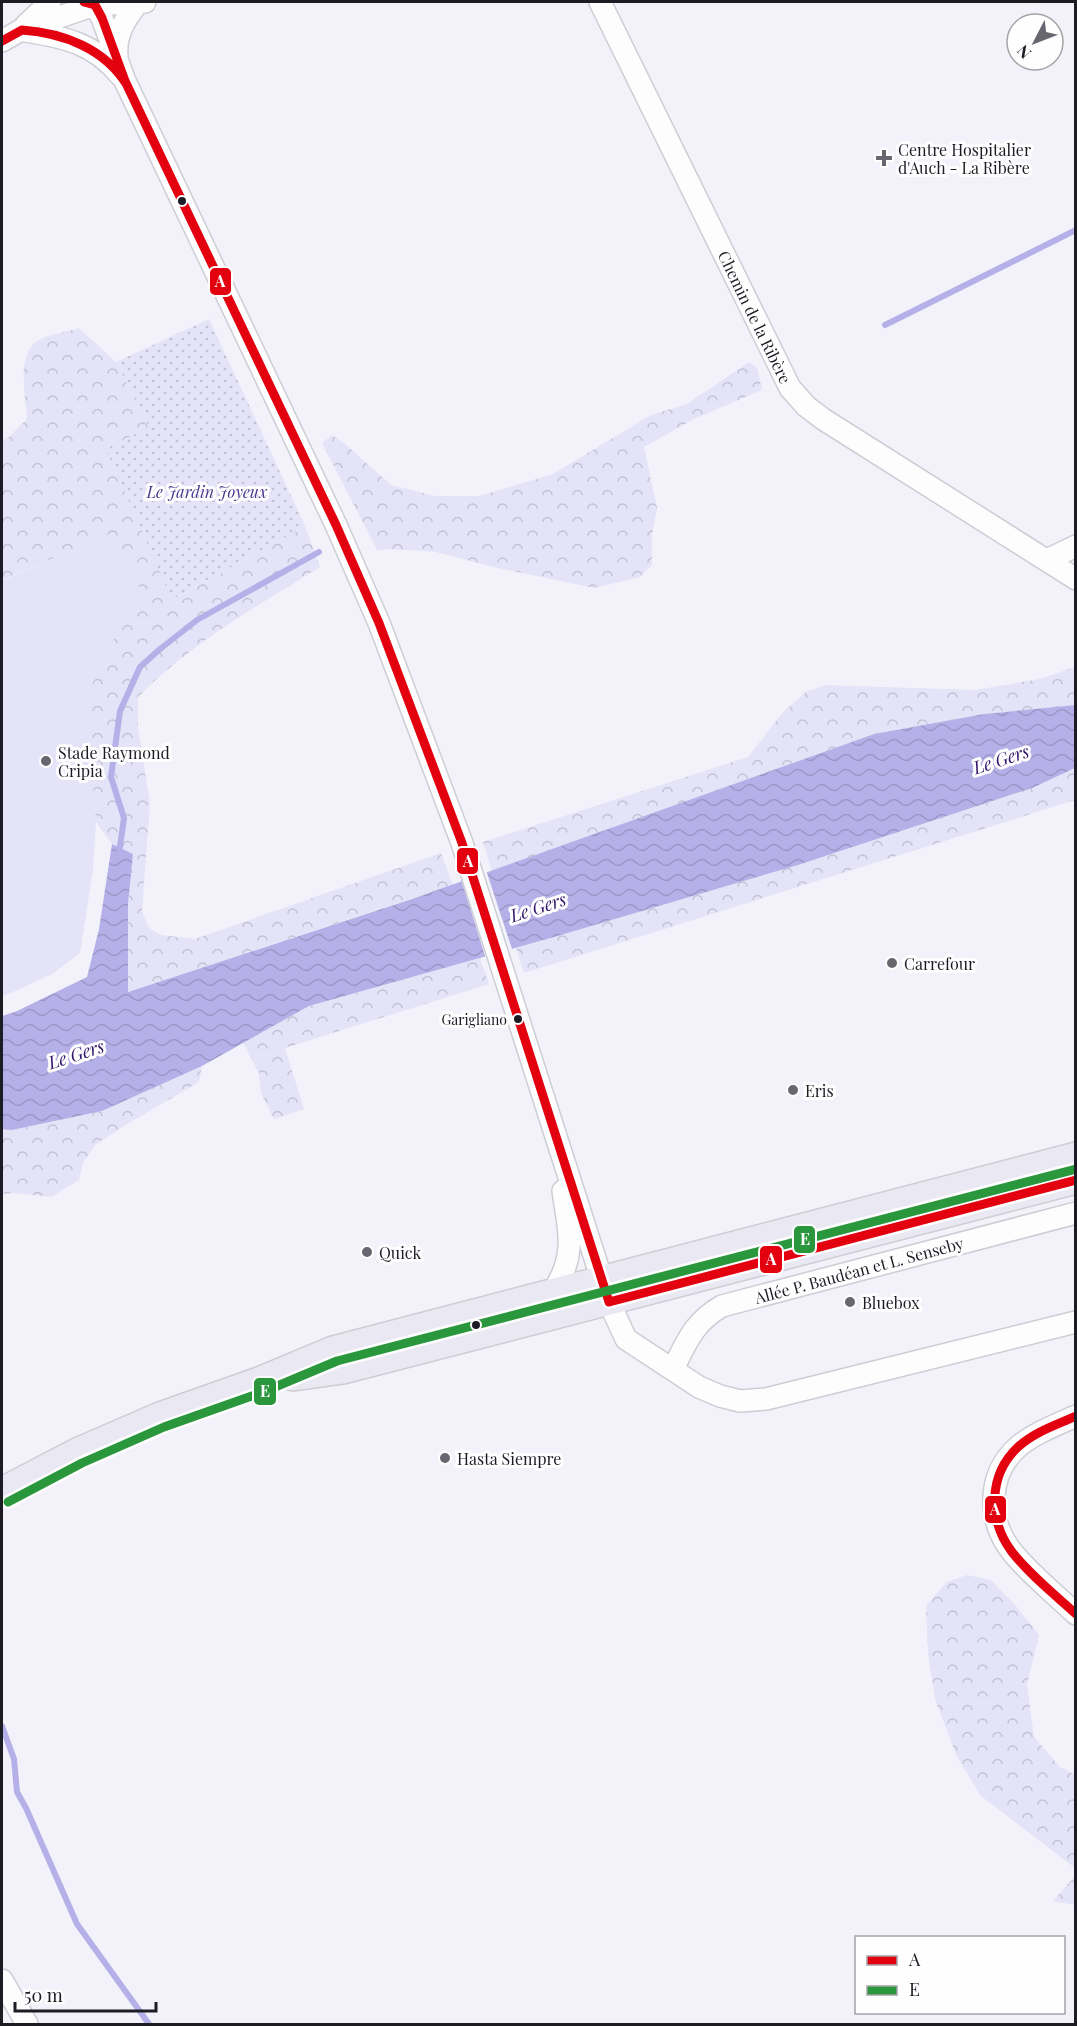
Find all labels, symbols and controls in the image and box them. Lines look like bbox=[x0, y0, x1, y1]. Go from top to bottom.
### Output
north arrow bbox=[1005, 12, 1065, 72]
text: N bbox=[1012, 41, 1035, 64]
place label: Centre Hospitalier d'Auch - La Ribère bbox=[898, 139, 1031, 178]
marker: Centre Hospitalier d'Auch - La Ribère bbox=[875, 149, 893, 167]
unlabelled marker bbox=[176, 195, 188, 207]
street label: Chemin de la Ribère bbox=[714, 247, 796, 387]
line badge: A bbox=[209, 267, 232, 296]
text: A bbox=[214, 270, 226, 291]
park label: Le Jardin Joyeux bbox=[146, 481, 268, 502]
water label: Le Gers bbox=[969, 739, 1032, 780]
place label: Stade Raymond Cripia bbox=[58, 742, 170, 781]
marker: Stade Raymond Cripia bbox=[39, 754, 53, 768]
line badge: A bbox=[456, 847, 479, 875]
text: A bbox=[462, 850, 474, 871]
water label: Le Gers bbox=[506, 887, 569, 928]
place label: Carrefour bbox=[904, 953, 975, 974]
marker: Carrefour bbox=[885, 956, 899, 970]
place label: Garigliano bbox=[441, 1010, 507, 1029]
marker: Garigliano bbox=[512, 1013, 524, 1025]
water label: Le Gers bbox=[44, 1034, 107, 1075]
place label: Eris bbox=[805, 1080, 834, 1101]
marker: Eris bbox=[786, 1083, 800, 1097]
line badge: E bbox=[793, 1225, 816, 1254]
text: E bbox=[800, 1228, 810, 1249]
street label: Allée P. Baudéan et L. Senseby bbox=[753, 1233, 965, 1307]
place label: Quick bbox=[379, 1242, 422, 1263]
marker: Quick bbox=[360, 1245, 374, 1259]
line badge: A bbox=[759, 1245, 783, 1274]
place label: Bluebox bbox=[862, 1292, 920, 1313]
marker: Bluebox bbox=[843, 1295, 857, 1309]
unlabelled marker bbox=[470, 1319, 482, 1331]
line badge: E bbox=[253, 1377, 277, 1406]
text: E bbox=[260, 1380, 270, 1401]
place label: Hasta Siempre bbox=[457, 1448, 561, 1469]
marker: Hasta Siempre bbox=[438, 1451, 452, 1465]
line badge: A bbox=[984, 1495, 1007, 1524]
text: A bbox=[989, 1498, 1001, 1519]
legend bbox=[855, 1936, 1065, 2014]
text: A bbox=[908, 1947, 921, 1971]
scale bar bbox=[15, 1975, 156, 2013]
text: E bbox=[909, 1977, 920, 2001]
text: 50 m bbox=[24, 1983, 63, 2007]

